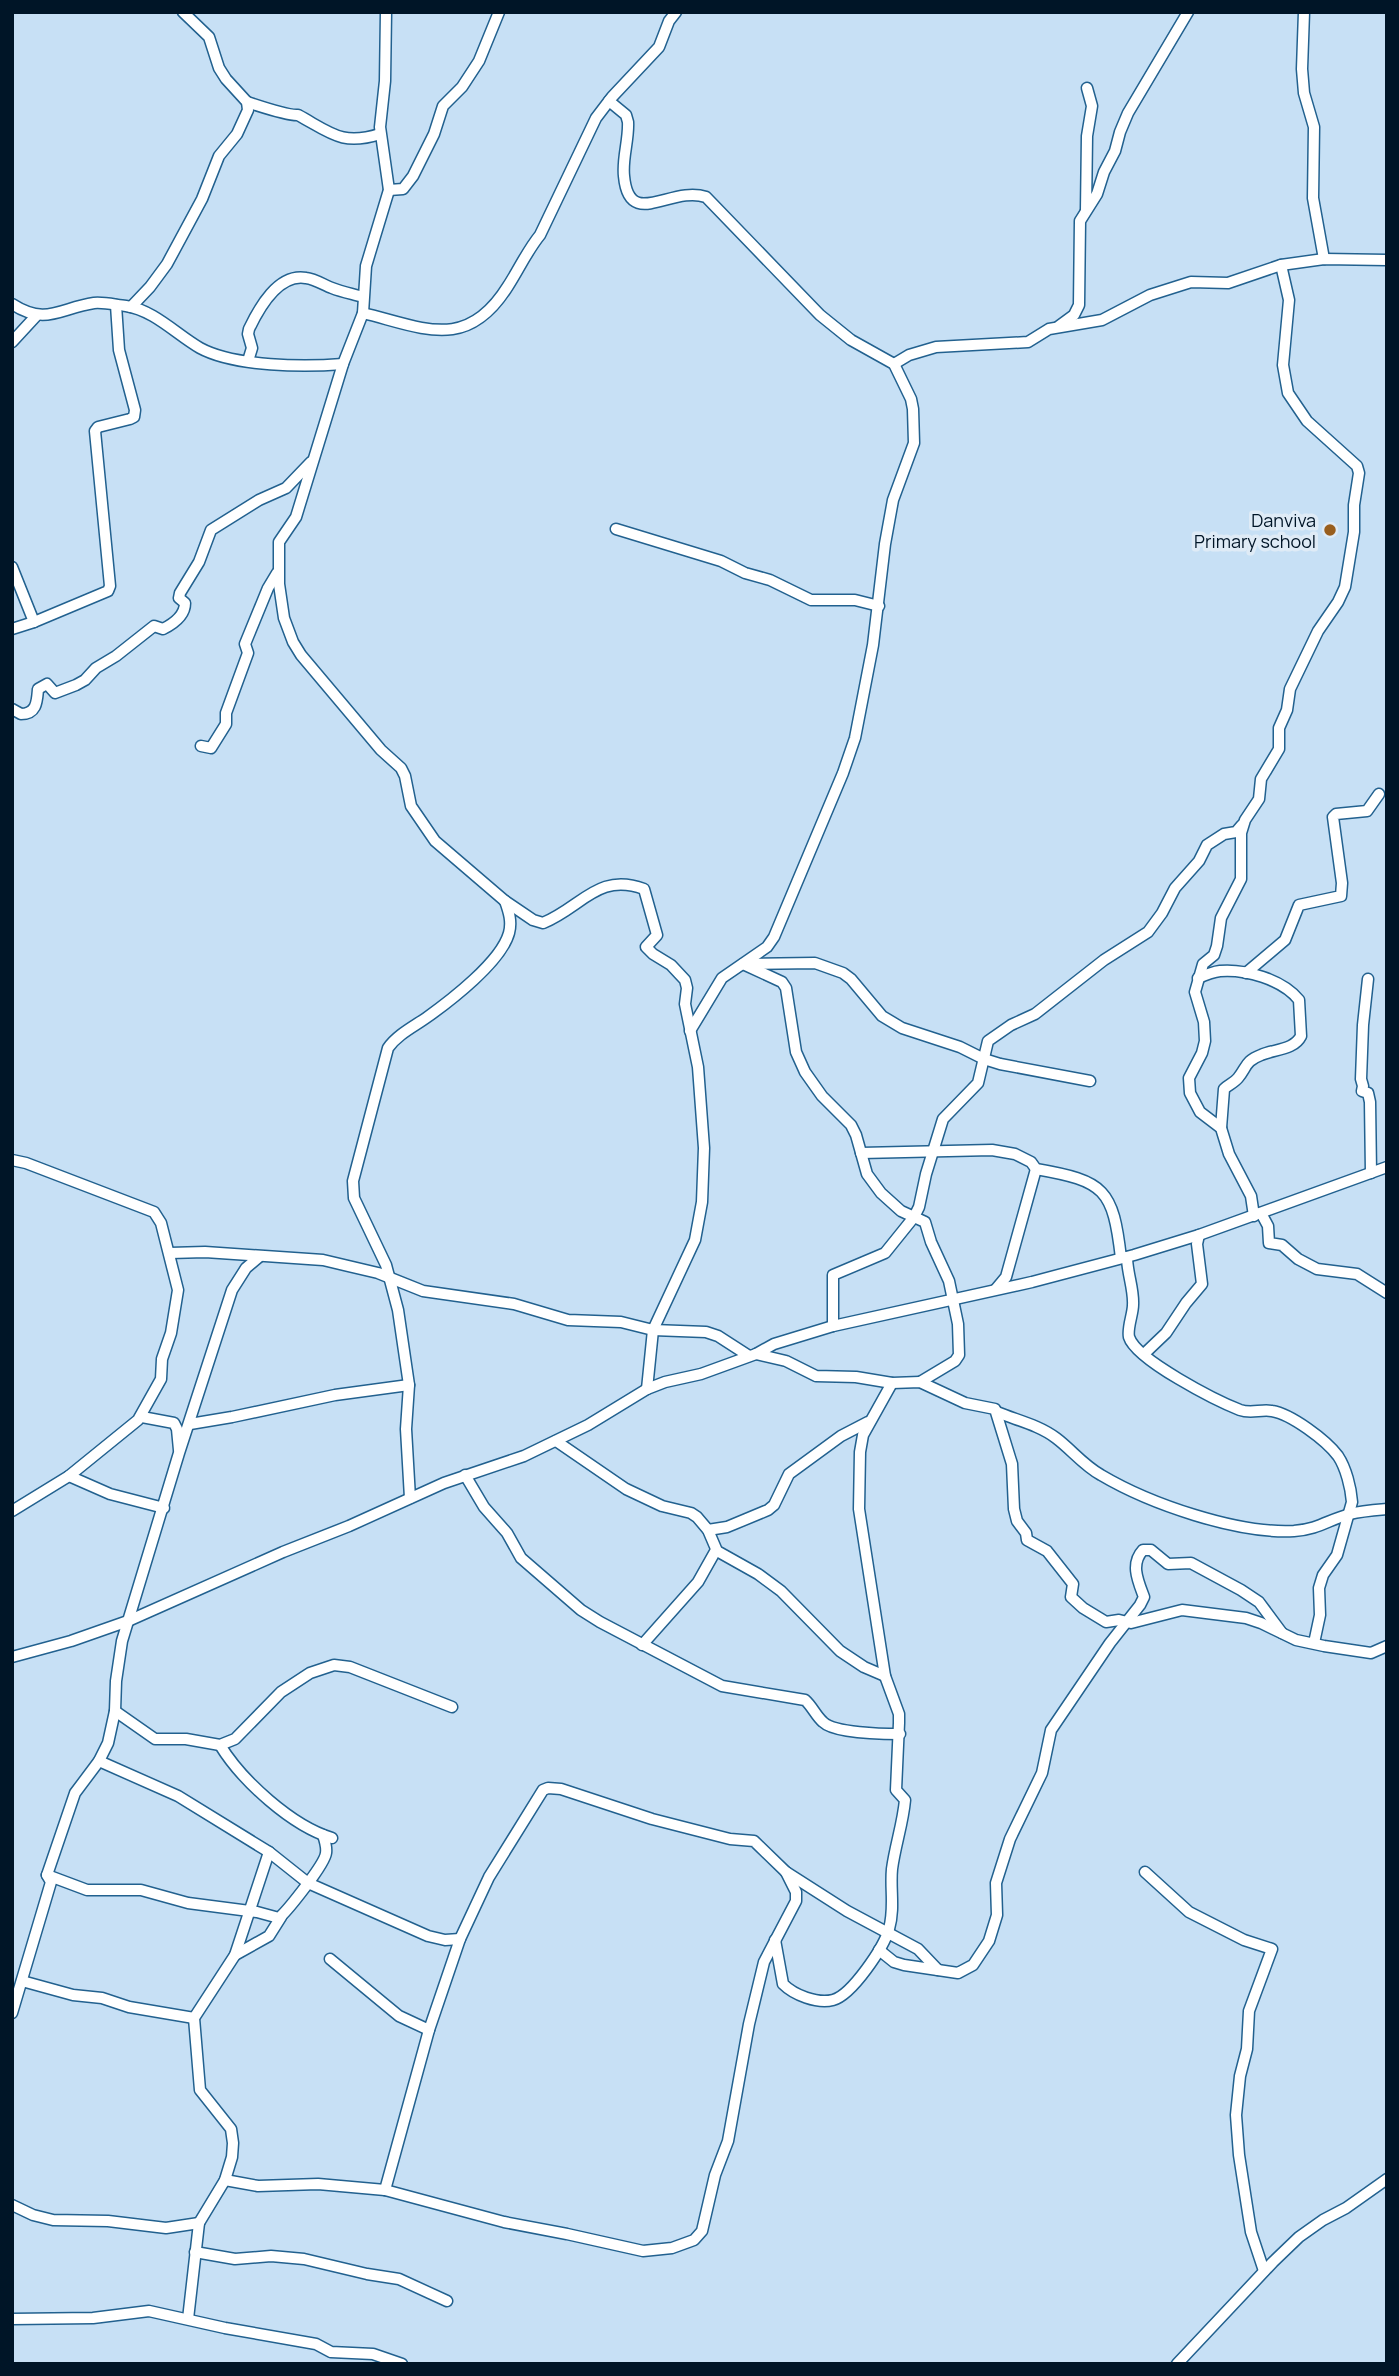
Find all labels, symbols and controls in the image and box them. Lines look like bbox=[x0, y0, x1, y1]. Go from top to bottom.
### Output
place label: Danviva Primary school bbox=[1194, 508, 1316, 553]
marker: Danviva Primary school bbox=[1322, 522, 1338, 538]

